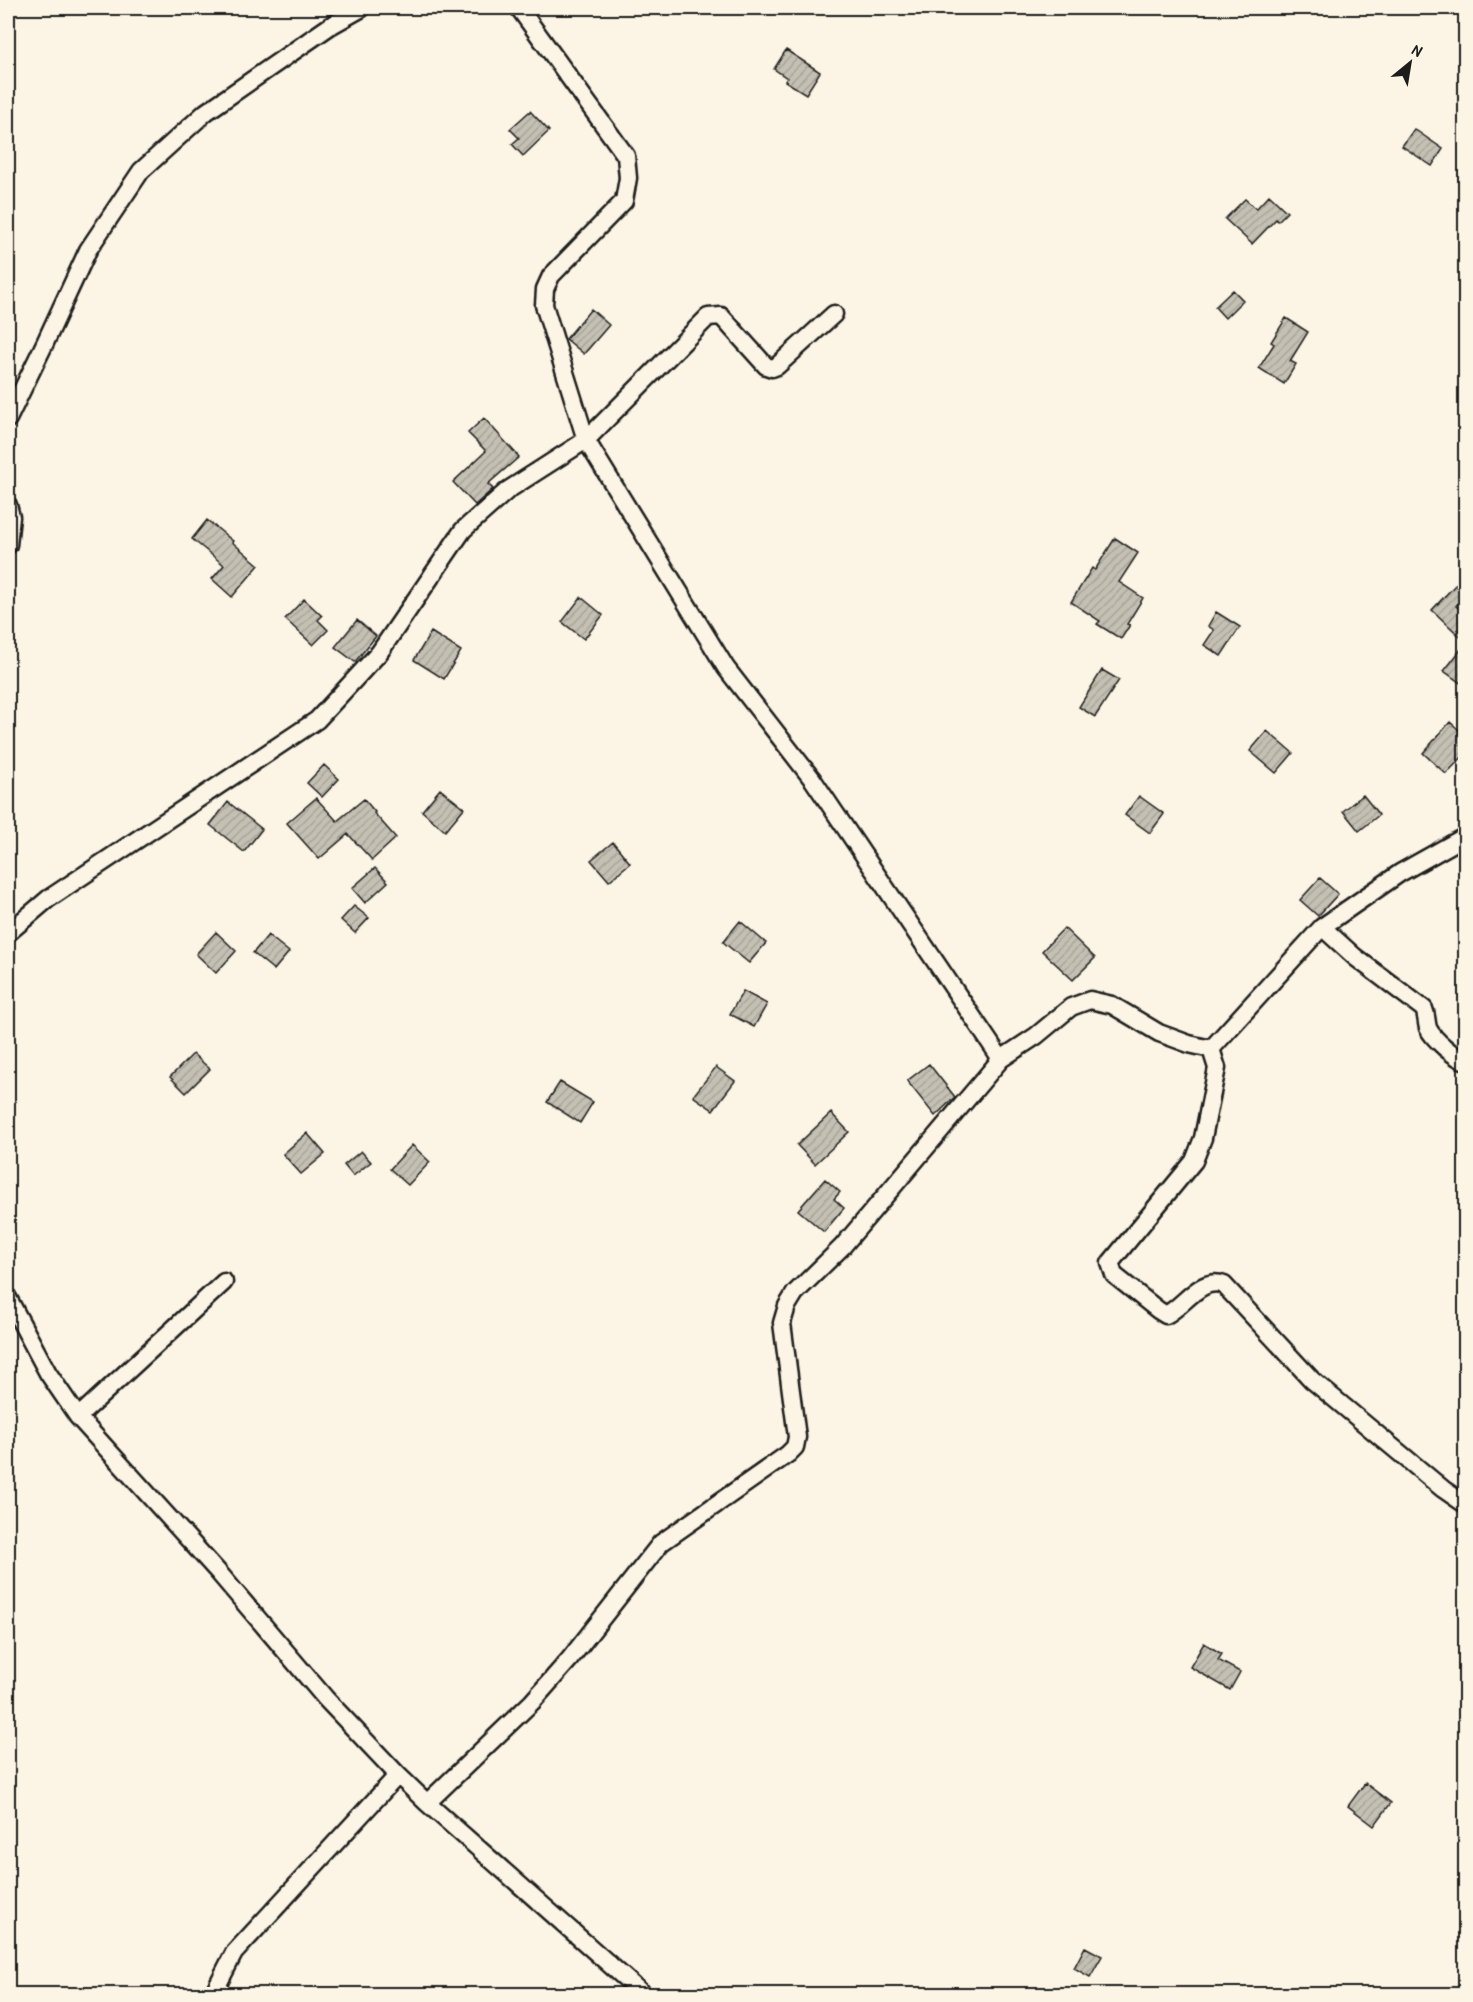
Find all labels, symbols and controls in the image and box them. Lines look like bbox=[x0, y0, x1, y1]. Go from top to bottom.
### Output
north arrow bbox=[1380, 33, 1440, 93]
text: N bbox=[1408, 38, 1427, 62]

